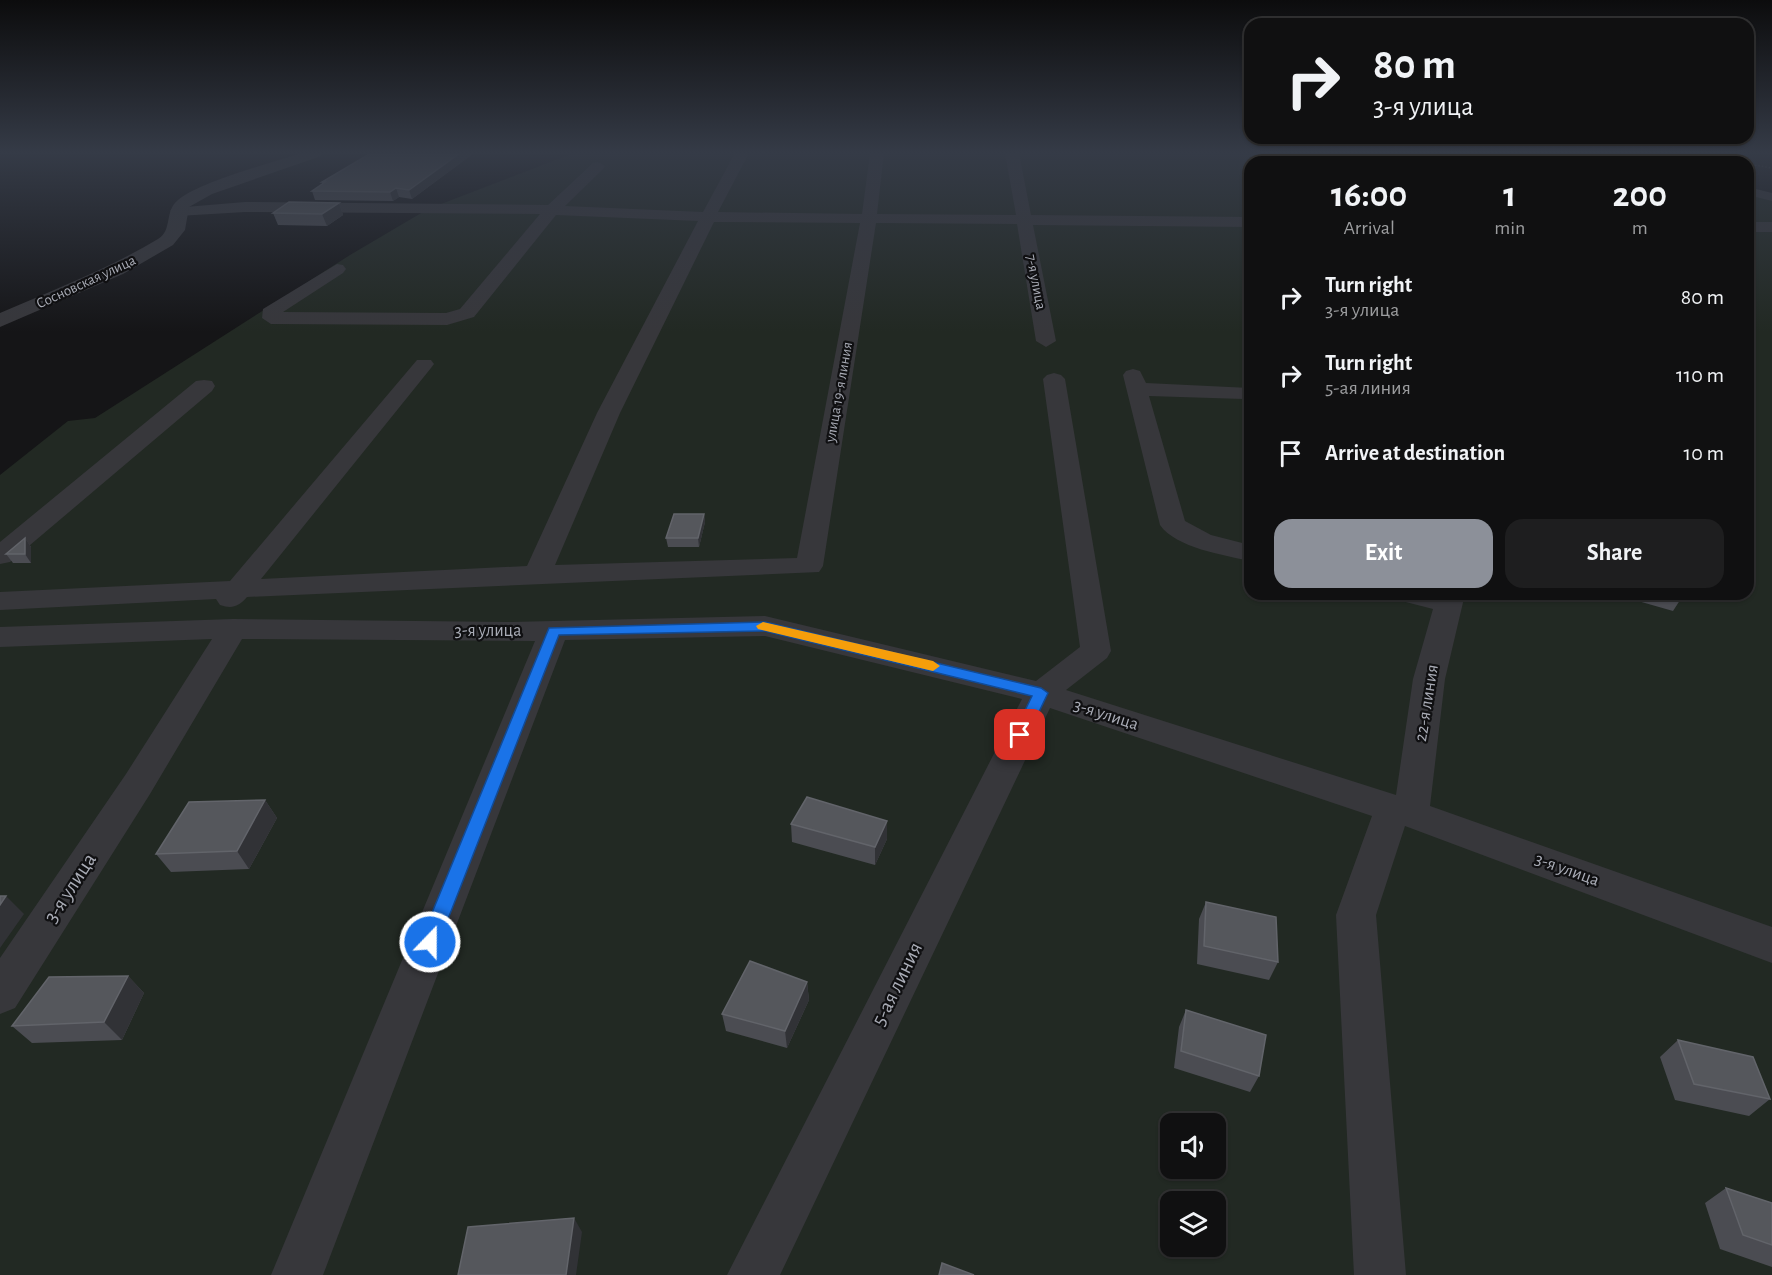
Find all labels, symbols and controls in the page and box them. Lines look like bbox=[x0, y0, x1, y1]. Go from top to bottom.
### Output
icon: right bbox=[1274, 42, 1352, 120]
text: 80 m bbox=[1373, 44, 1456, 86]
text: 3-я улица bbox=[1373, 93, 1473, 120]
text: 16:00 bbox=[1331, 177, 1407, 213]
text: 1 bbox=[1503, 177, 1516, 213]
text: 200 bbox=[1612, 177, 1667, 213]
text: Arrival bbox=[1343, 218, 1395, 238]
text: min bbox=[1494, 218, 1525, 238]
text: m bbox=[1632, 218, 1648, 238]
street label: Сосновская улица bbox=[34, 252, 138, 312]
street label: 7-я улица bbox=[1023, 253, 1049, 311]
text: Turn right bbox=[1325, 274, 1412, 296]
icon: right bbox=[1274, 281, 1307, 314]
text: 80 m bbox=[1681, 286, 1724, 308]
text: 3-я улица bbox=[1325, 300, 1399, 320]
street label: улица 19-я линия bbox=[823, 341, 855, 444]
text: Turn right bbox=[1325, 352, 1412, 374]
icon: right bbox=[1274, 359, 1307, 392]
text: 110 m bbox=[1676, 364, 1724, 386]
text: 5-ая линия bbox=[1325, 378, 1411, 398]
icon: arrive bbox=[1274, 437, 1307, 470]
text: Arrive at destination bbox=[1325, 442, 1505, 464]
text: 10 m bbox=[1684, 442, 1724, 464]
button: Exit bbox=[1274, 519, 1493, 588]
button: Share bbox=[1505, 519, 1724, 588]
street label: 3-я улица bbox=[455, 622, 521, 640]
street label: 22-я линия bbox=[1412, 663, 1442, 743]
street label: 3-я улица bbox=[1071, 696, 1141, 734]
pin bbox=[994, 709, 1045, 760]
icon: arrive bbox=[1003, 718, 1036, 751]
street label: 3-я улица bbox=[40, 849, 100, 926]
street label: 3-я улица bbox=[1532, 850, 1602, 890]
position arrow bbox=[398, 910, 462, 974]
street label: 5-ая линия bbox=[868, 939, 926, 1029]
map controls bbox=[1160, 1113, 1226, 1257]
button: sound bbox=[1160, 1113, 1226, 1179]
button: layers bbox=[1160, 1191, 1226, 1257]

